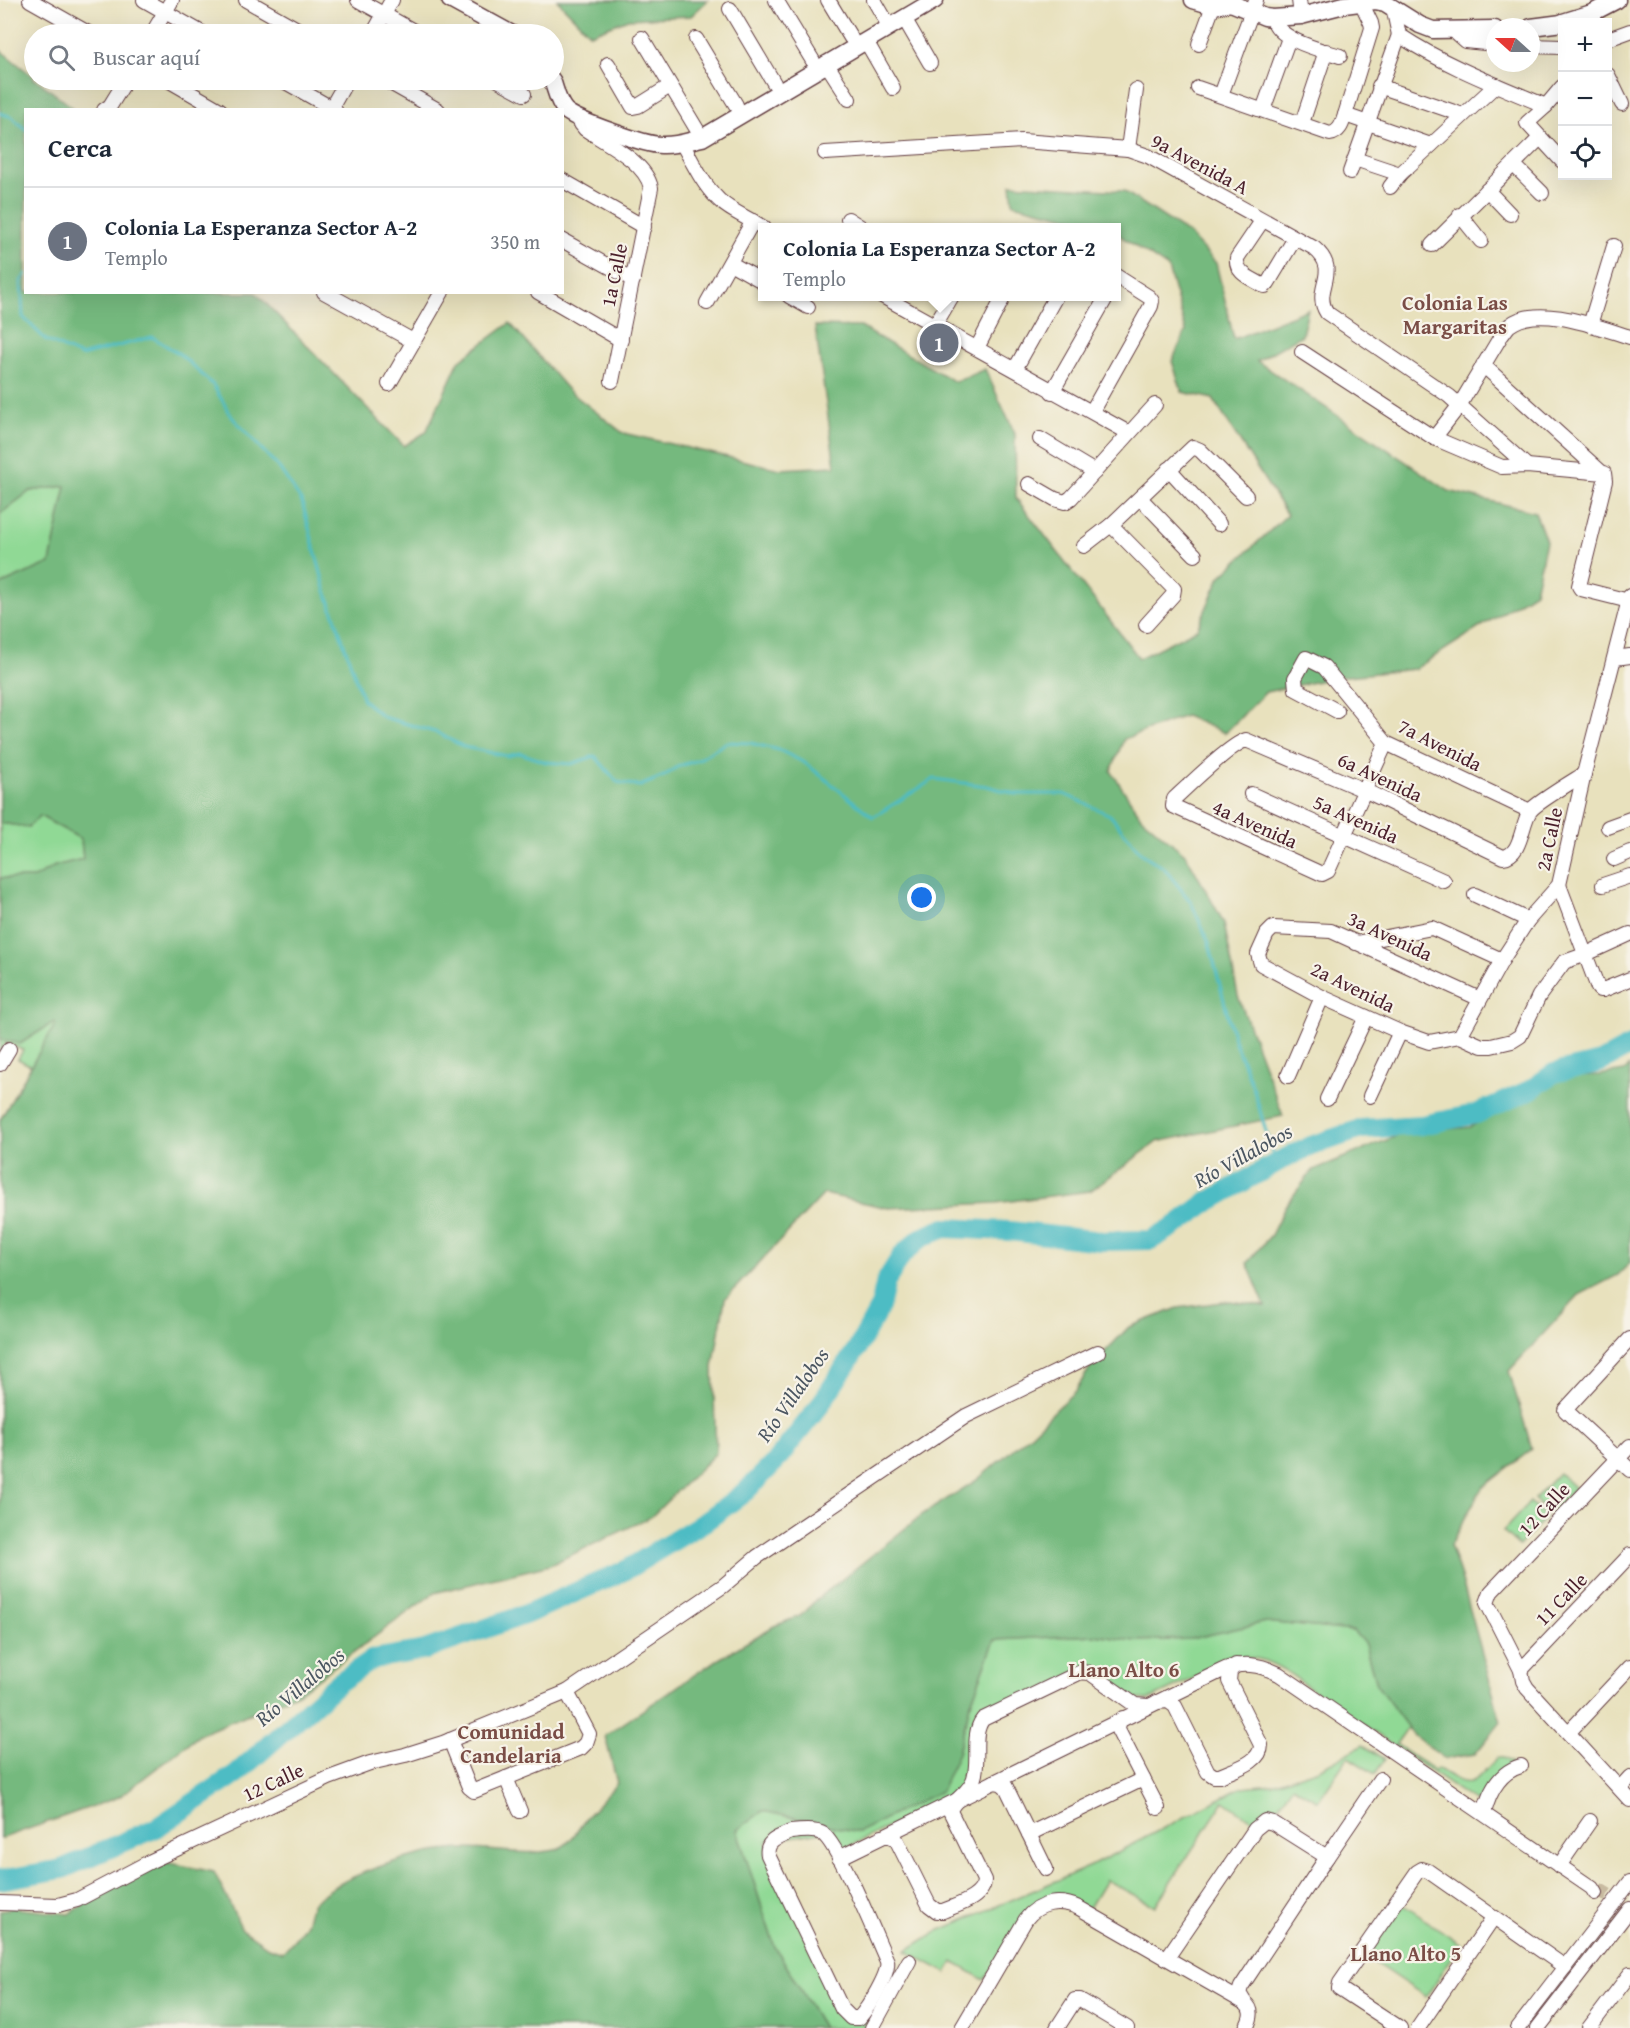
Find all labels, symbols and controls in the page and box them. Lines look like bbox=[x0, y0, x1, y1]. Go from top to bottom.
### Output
north arrow bbox=[1486, 18, 1540, 72]
map controls bbox=[1558, 18, 1612, 180]
button: + bbox=[1558, 18, 1612, 72]
search box bbox=[24, 24, 564, 90]
icon: search bbox=[45, 41, 78, 74]
text: Buscar aquí bbox=[93, 41, 200, 73]
button: − bbox=[1558, 72, 1612, 126]
street label: 9a Avenida A bbox=[1146, 126, 1254, 201]
button: locate bbox=[1558, 126, 1612, 180]
text: Cerca bbox=[48, 128, 112, 167]
text: Colonia La Esperanza Sector A-2 bbox=[105, 211, 417, 243]
popup bbox=[758, 223, 1121, 301]
text: 1 bbox=[62, 227, 73, 256]
text: 350 m bbox=[490, 227, 540, 256]
text: Colonia La Esperanza Sector A-2 bbox=[783, 232, 1096, 264]
street label: 1a Calle bbox=[593, 240, 634, 309]
text: Templo bbox=[105, 243, 168, 272]
text: Templo bbox=[783, 264, 846, 293]
district label: Colonia Las Margaritas bbox=[1402, 287, 1508, 342]
pin: 1 bbox=[920, 320, 958, 366]
street label: 7a Avenida bbox=[1393, 711, 1488, 778]
street label: 6a Avenida bbox=[1333, 744, 1428, 809]
street label: 5a Avenida bbox=[1309, 787, 1404, 850]
street label: 4a Avenida bbox=[1208, 792, 1303, 855]
street label: 2a Calle bbox=[1528, 804, 1569, 873]
your location bbox=[907, 883, 936, 912]
street label: 3a Avenida bbox=[1343, 903, 1438, 968]
street label: 2a Avenida bbox=[1306, 954, 1401, 1020]
water label: Río Villalobos bbox=[1187, 1115, 1298, 1196]
water label: Río Villalobos bbox=[748, 1341, 837, 1449]
street label: 12 Calle bbox=[1511, 1475, 1576, 1542]
street label: 11 Calle bbox=[1528, 1565, 1594, 1632]
water label: Río Villalobos bbox=[247, 1640, 352, 1734]
district label: Llano Alto 6 bbox=[1069, 1654, 1180, 1685]
district label: Comunidad Candelaria bbox=[458, 1716, 564, 1771]
street label: 12 Calle bbox=[237, 1755, 308, 1808]
district label: Llano Alto 5 bbox=[1351, 1938, 1461, 1969]

